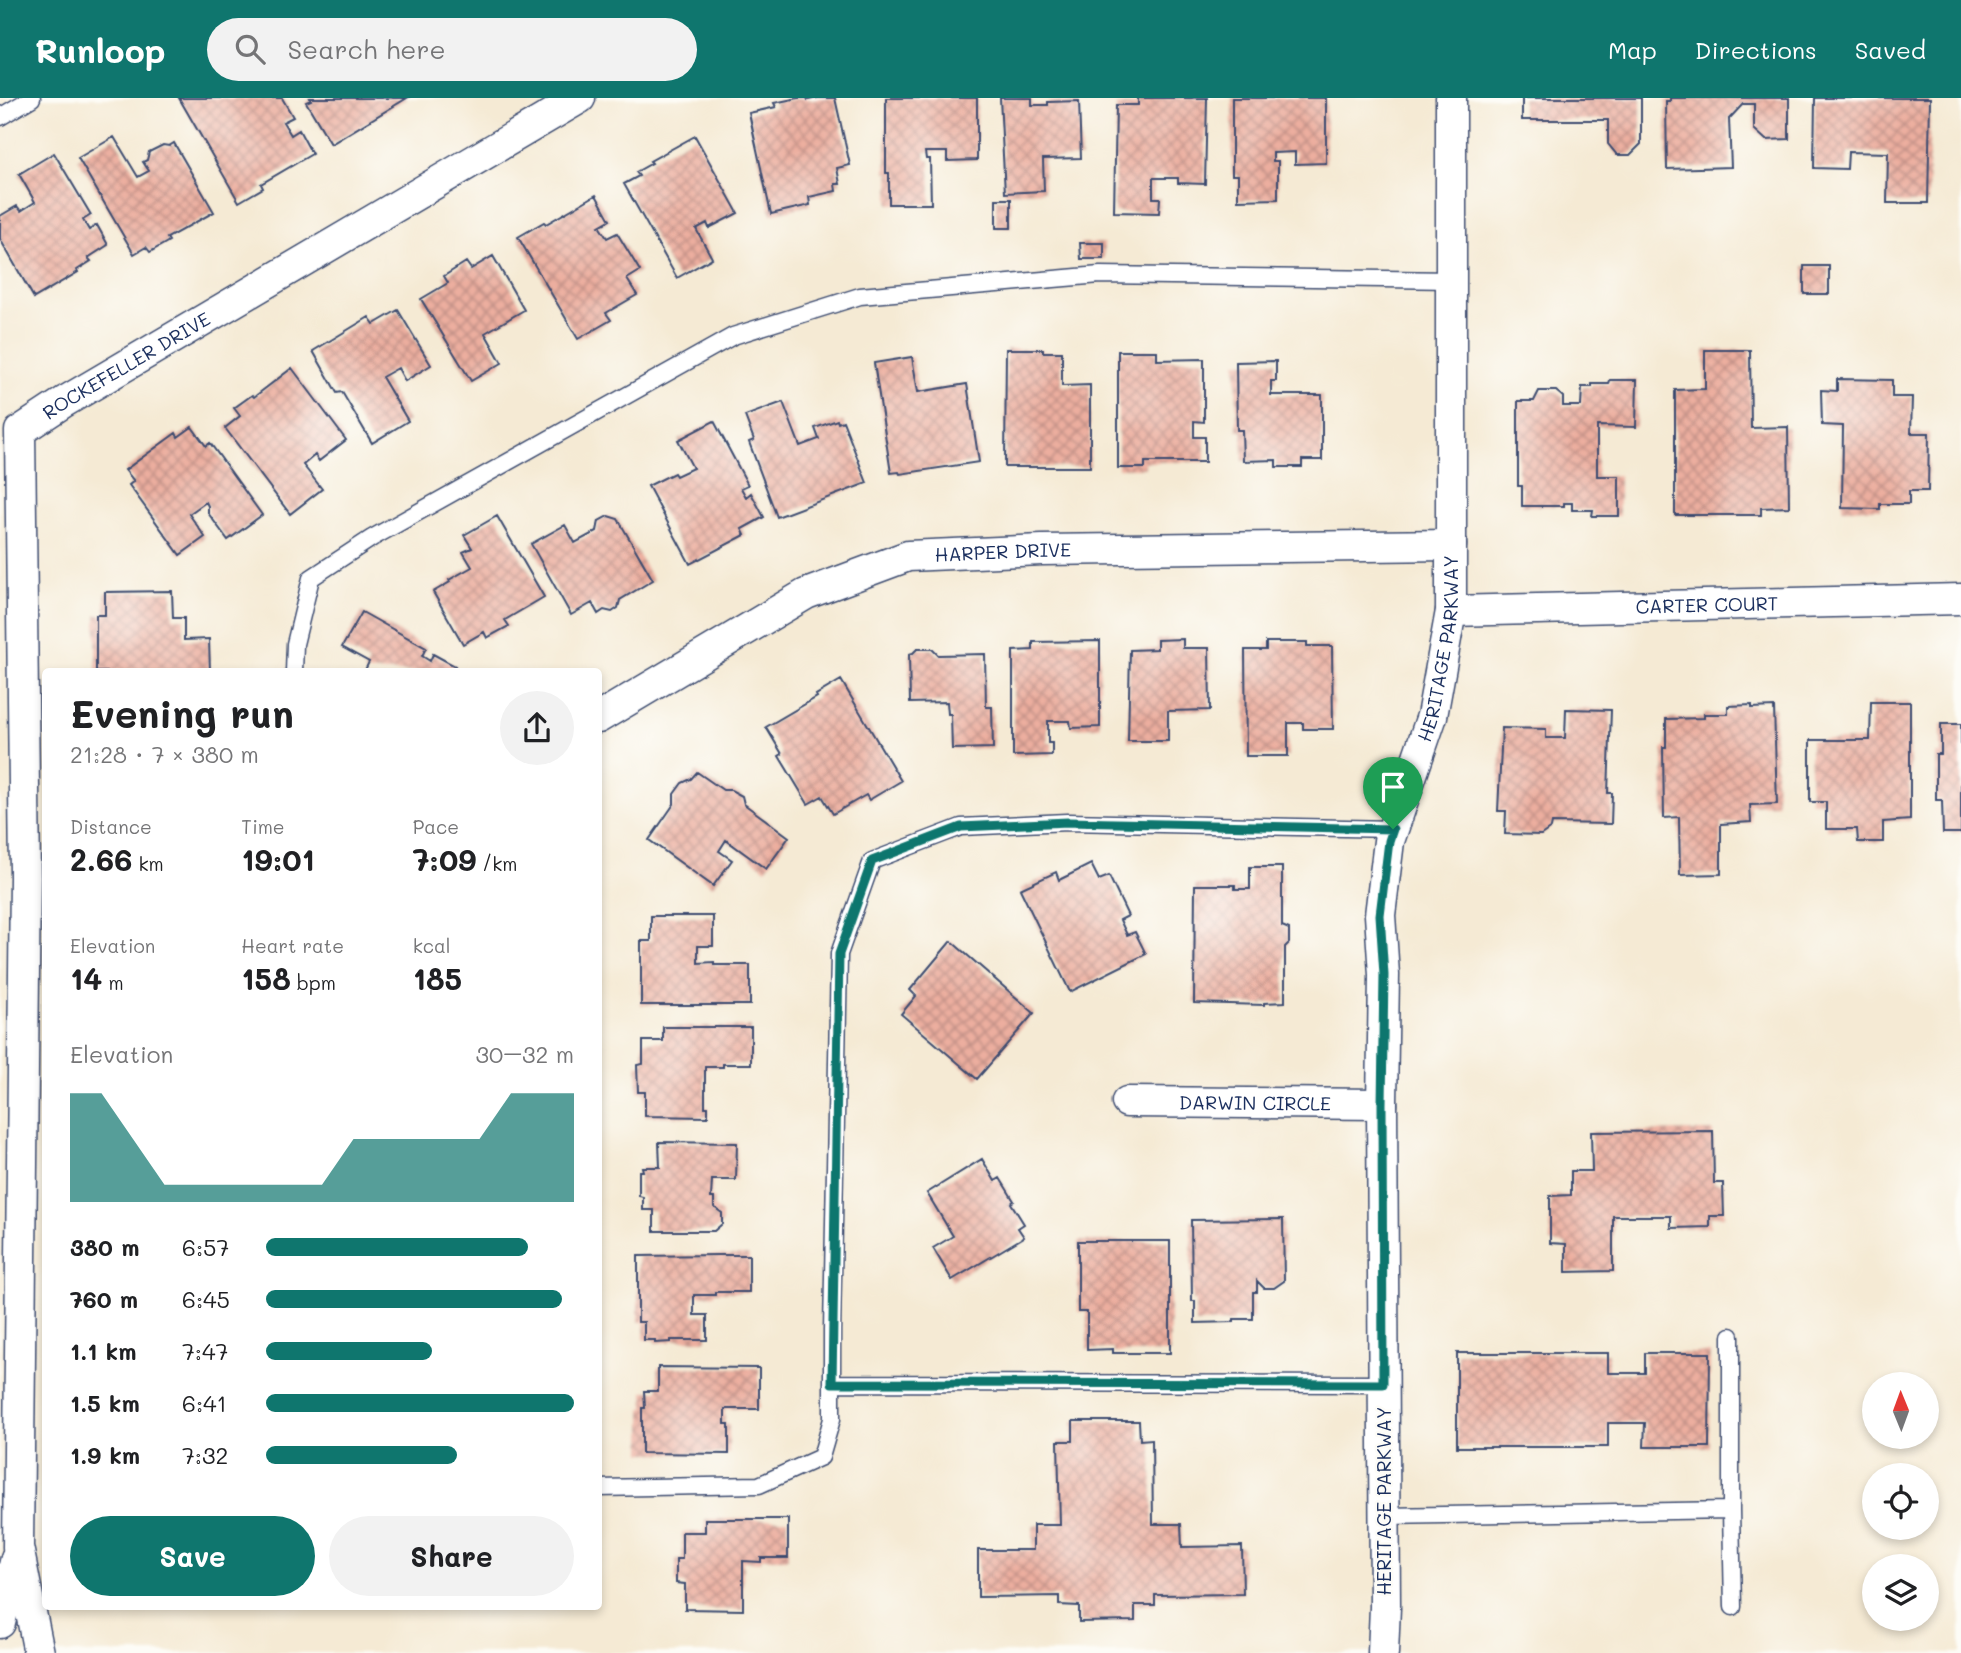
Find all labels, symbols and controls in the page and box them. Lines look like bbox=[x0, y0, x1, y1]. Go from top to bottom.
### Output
search box bbox=[207, 18, 697, 81]
text: Runloop bbox=[35, 28, 165, 71]
icon: search bbox=[231, 30, 269, 68]
text: Search here bbox=[287, 32, 446, 66]
text: Map bbox=[1608, 34, 1657, 65]
text: Directions bbox=[1695, 34, 1817, 65]
text: Saved bbox=[1855, 34, 1926, 65]
street label: ROCKEFELLER DRIVE bbox=[38, 306, 215, 425]
street label: HARPER DRIVE bbox=[934, 537, 1071, 567]
street label: HERITAGE PARKWAY bbox=[1411, 555, 1463, 745]
street label: CARTER COURT bbox=[1635, 590, 1779, 619]
text: Evening run bbox=[70, 688, 294, 738]
button: share bbox=[500, 691, 574, 765]
text: 21:28 · 7 × 380 m bbox=[70, 739, 259, 769]
pin bbox=[1363, 757, 1423, 829]
icon: arrive bbox=[1374, 768, 1412, 806]
text: Distance bbox=[70, 814, 152, 839]
text: Time bbox=[241, 814, 285, 839]
text: Pace bbox=[413, 814, 459, 839]
text: 2.66 bbox=[70, 839, 132, 879]
text: 19:01 bbox=[241, 839, 315, 879]
text: 7:09 bbox=[413, 839, 476, 879]
text: km bbox=[132, 851, 164, 876]
text: /km bbox=[476, 851, 518, 876]
text: Elevation bbox=[70, 933, 155, 958]
text: Heart rate bbox=[241, 933, 344, 958]
text: kcal bbox=[413, 933, 451, 958]
text: 14 bbox=[70, 958, 102, 998]
text: 158 bbox=[241, 958, 291, 998]
text: 185 bbox=[413, 958, 462, 998]
text: m bbox=[102, 970, 124, 995]
text: bpm bbox=[291, 970, 336, 995]
text: Elevation bbox=[70, 1039, 173, 1069]
text: 30–32 m bbox=[476, 1039, 574, 1069]
street label: DARWIN CIRCLE bbox=[1179, 1089, 1331, 1116]
text: 380 m bbox=[70, 1232, 139, 1262]
text: 6:57 bbox=[182, 1232, 229, 1262]
text: 760 m bbox=[70, 1284, 138, 1314]
text: 6:45 bbox=[182, 1284, 230, 1314]
text: 1.1 km bbox=[70, 1336, 136, 1366]
text: 7:47 bbox=[182, 1336, 228, 1366]
north arrow bbox=[1862, 1372, 1939, 1449]
map controls bbox=[1862, 1372, 1939, 1631]
text: 1.5 km bbox=[70, 1388, 140, 1418]
text: 6:41 bbox=[182, 1388, 227, 1418]
street label: HERITAGE PARKWAY bbox=[1371, 1407, 1396, 1595]
text: 1.9 km bbox=[70, 1440, 140, 1470]
text: 7:32 bbox=[182, 1440, 228, 1470]
button: locate bbox=[1862, 1463, 1939, 1540]
button: Save bbox=[70, 1516, 315, 1596]
button: Share bbox=[329, 1516, 574, 1596]
button: layers bbox=[1862, 1554, 1939, 1631]

